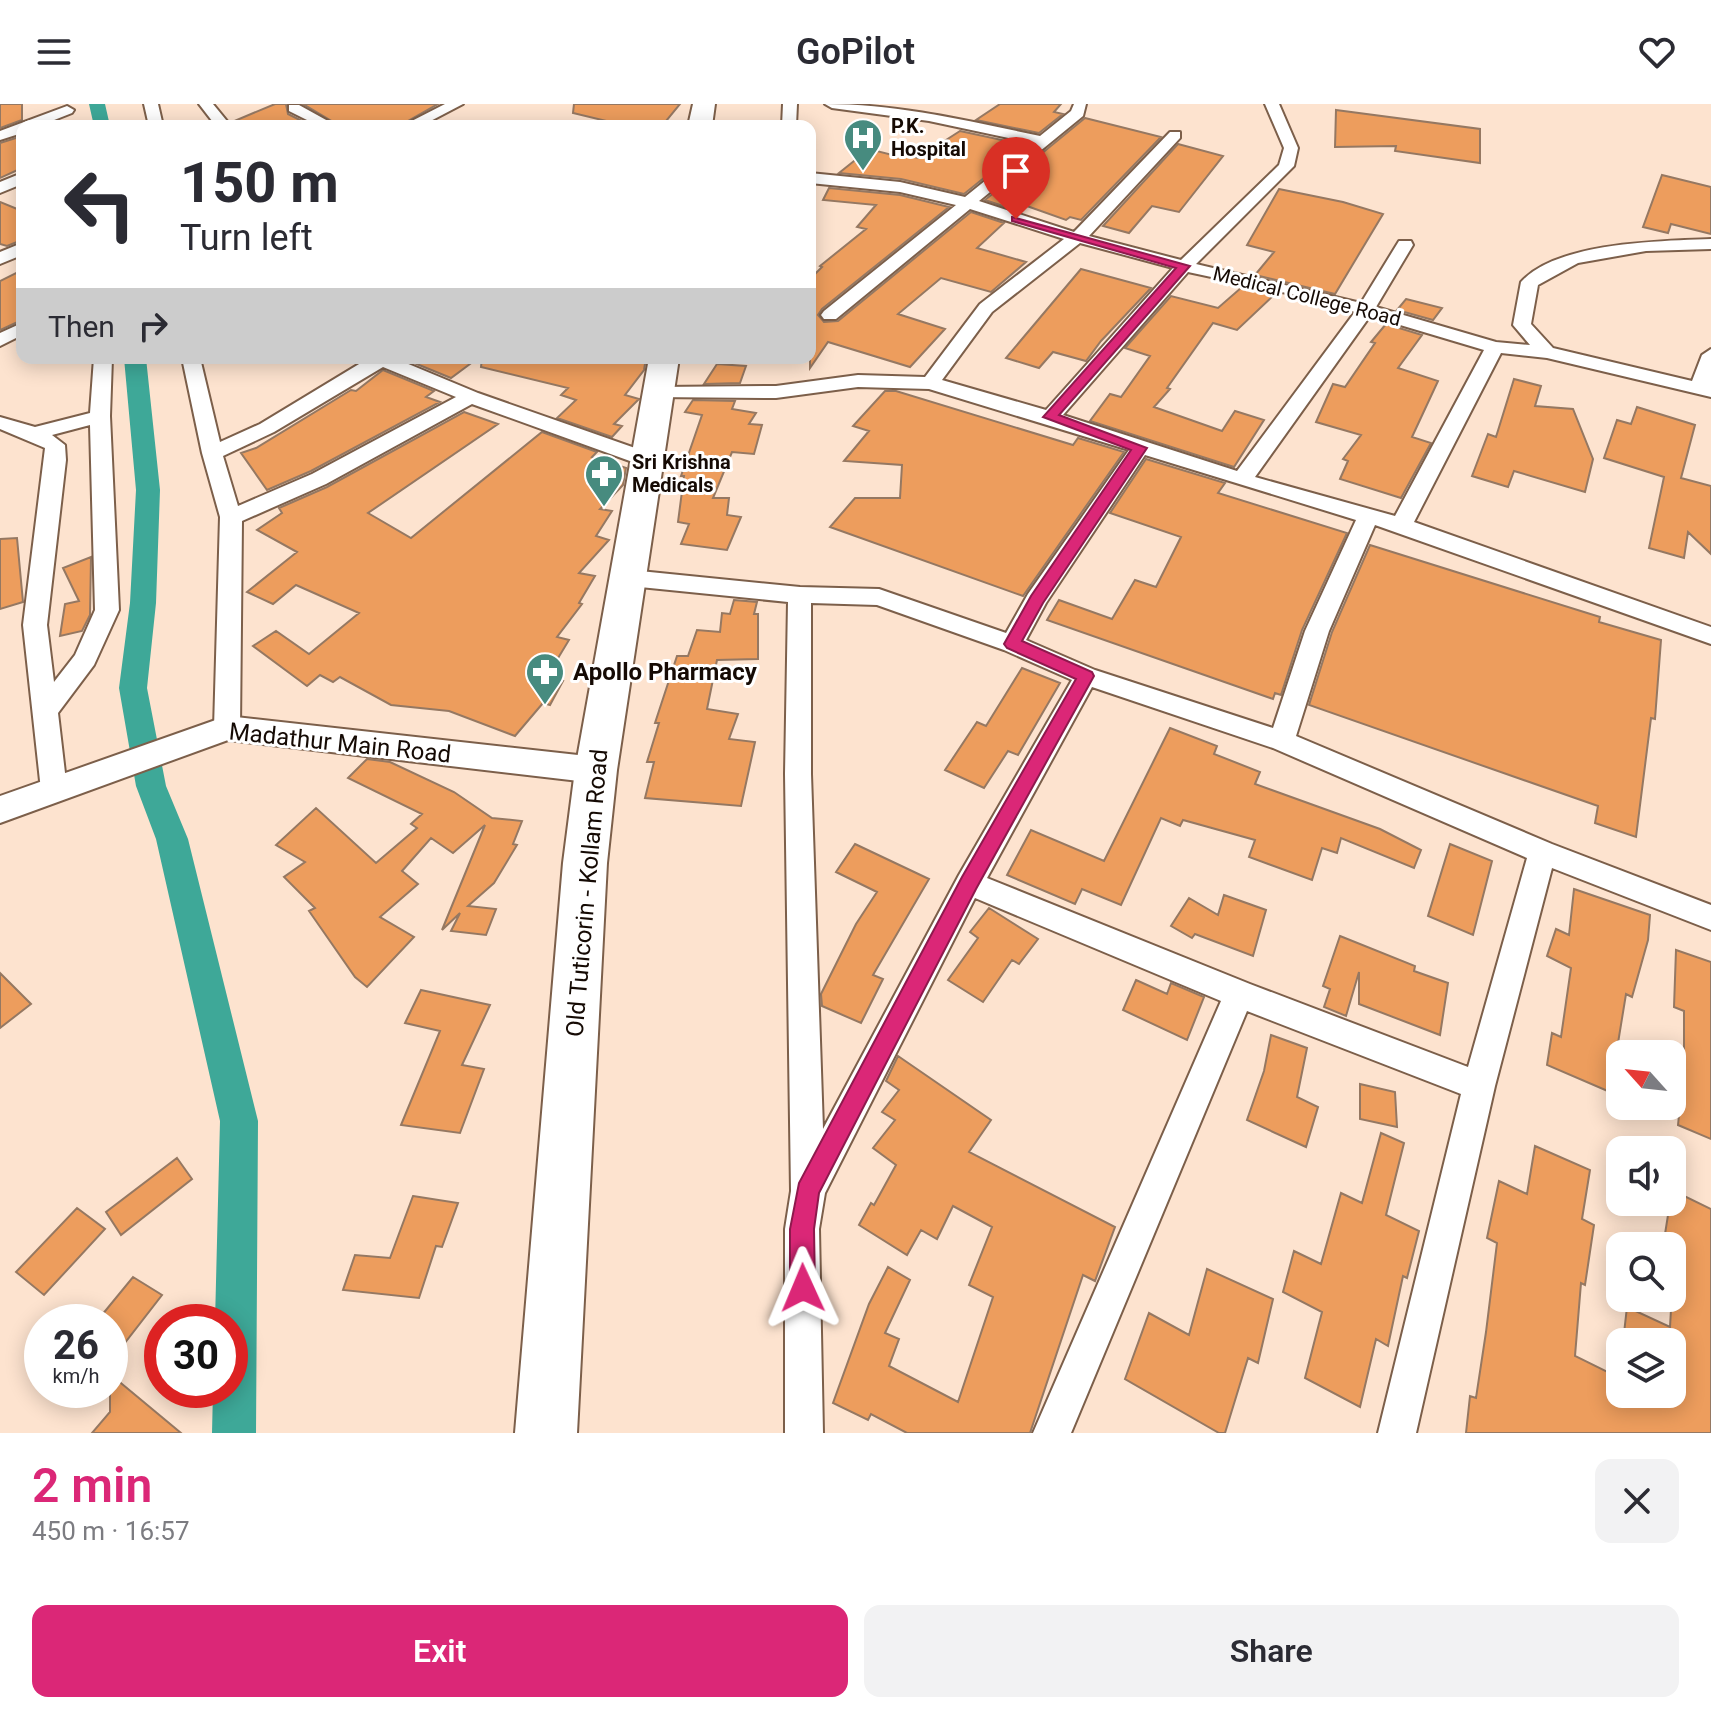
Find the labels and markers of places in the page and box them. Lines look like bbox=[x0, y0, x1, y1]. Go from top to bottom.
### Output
place label: P.K. Hospital bbox=[891, 114, 966, 161]
hospital icon: P.K. Hospital bbox=[842, 117, 884, 172]
pin bbox=[982, 137, 1050, 219]
place label: Sri Krishna Medicals bbox=[632, 450, 731, 497]
pharmacy icon: Sri Krishna Medicals bbox=[583, 453, 625, 508]
pharmacy icon: Apollo Pharmacy bbox=[524, 651, 566, 706]
place label: Apollo Pharmacy bbox=[573, 658, 758, 686]

